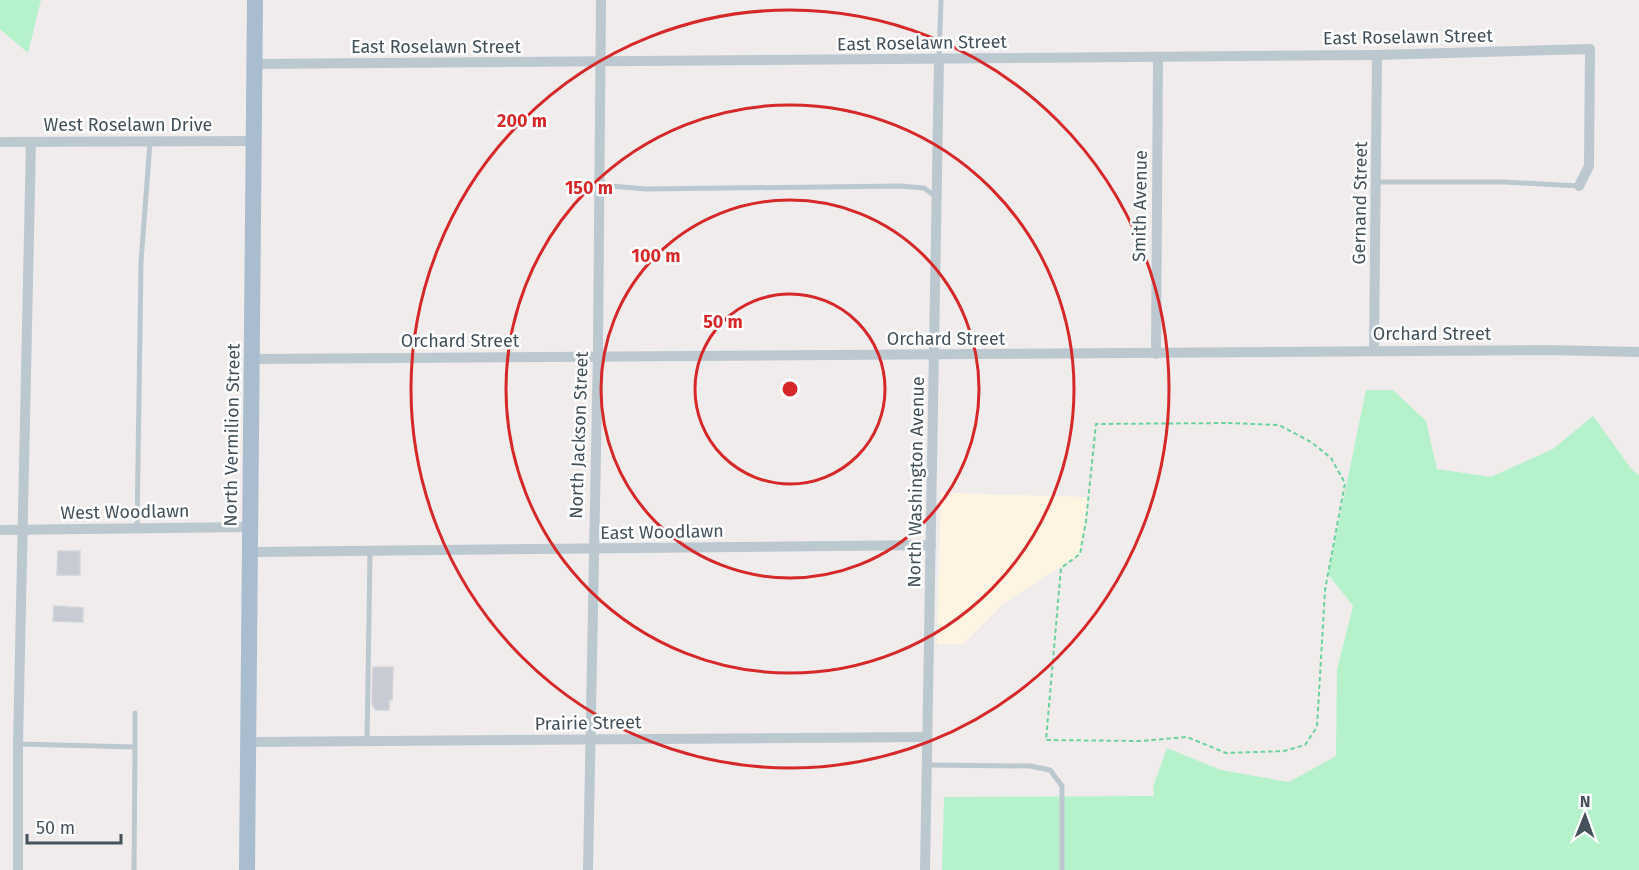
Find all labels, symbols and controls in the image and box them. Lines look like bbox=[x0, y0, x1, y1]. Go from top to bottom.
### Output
street label: East Roselawn Street bbox=[1323, 25, 1494, 49]
street label: East Roselawn Street bbox=[837, 31, 1008, 55]
street label: East Roselawn Street bbox=[351, 36, 521, 58]
text: 200 m bbox=[497, 110, 547, 132]
street label: West Roselawn Drive bbox=[44, 114, 212, 136]
street label: Gernand Street bbox=[1348, 141, 1372, 265]
street label: Smith Avenue bbox=[1128, 150, 1152, 262]
text: 150 m bbox=[565, 177, 613, 199]
text: 100 m bbox=[632, 245, 680, 267]
text: 50 m bbox=[703, 311, 743, 333]
street label: Orchard Street bbox=[1373, 323, 1492, 345]
street label: Orchard Street bbox=[887, 328, 1006, 350]
street label: Orchard Street bbox=[401, 330, 520, 352]
street label: North Vermilion Street bbox=[219, 343, 245, 527]
street label: North Jackson Street bbox=[565, 350, 593, 519]
street label: North Washington Avenue bbox=[903, 376, 929, 588]
centre of rings bbox=[780, 379, 800, 399]
street label: West Woodlawn bbox=[60, 500, 190, 524]
street label: East Woodlawn bbox=[600, 520, 724, 544]
street label: Prairie Street bbox=[534, 711, 642, 735]
north arrow bbox=[1555, 786, 1615, 846]
text: N bbox=[1580, 792, 1591, 811]
scale bar bbox=[27, 807, 122, 845]
text: 50 m bbox=[36, 817, 75, 839]

